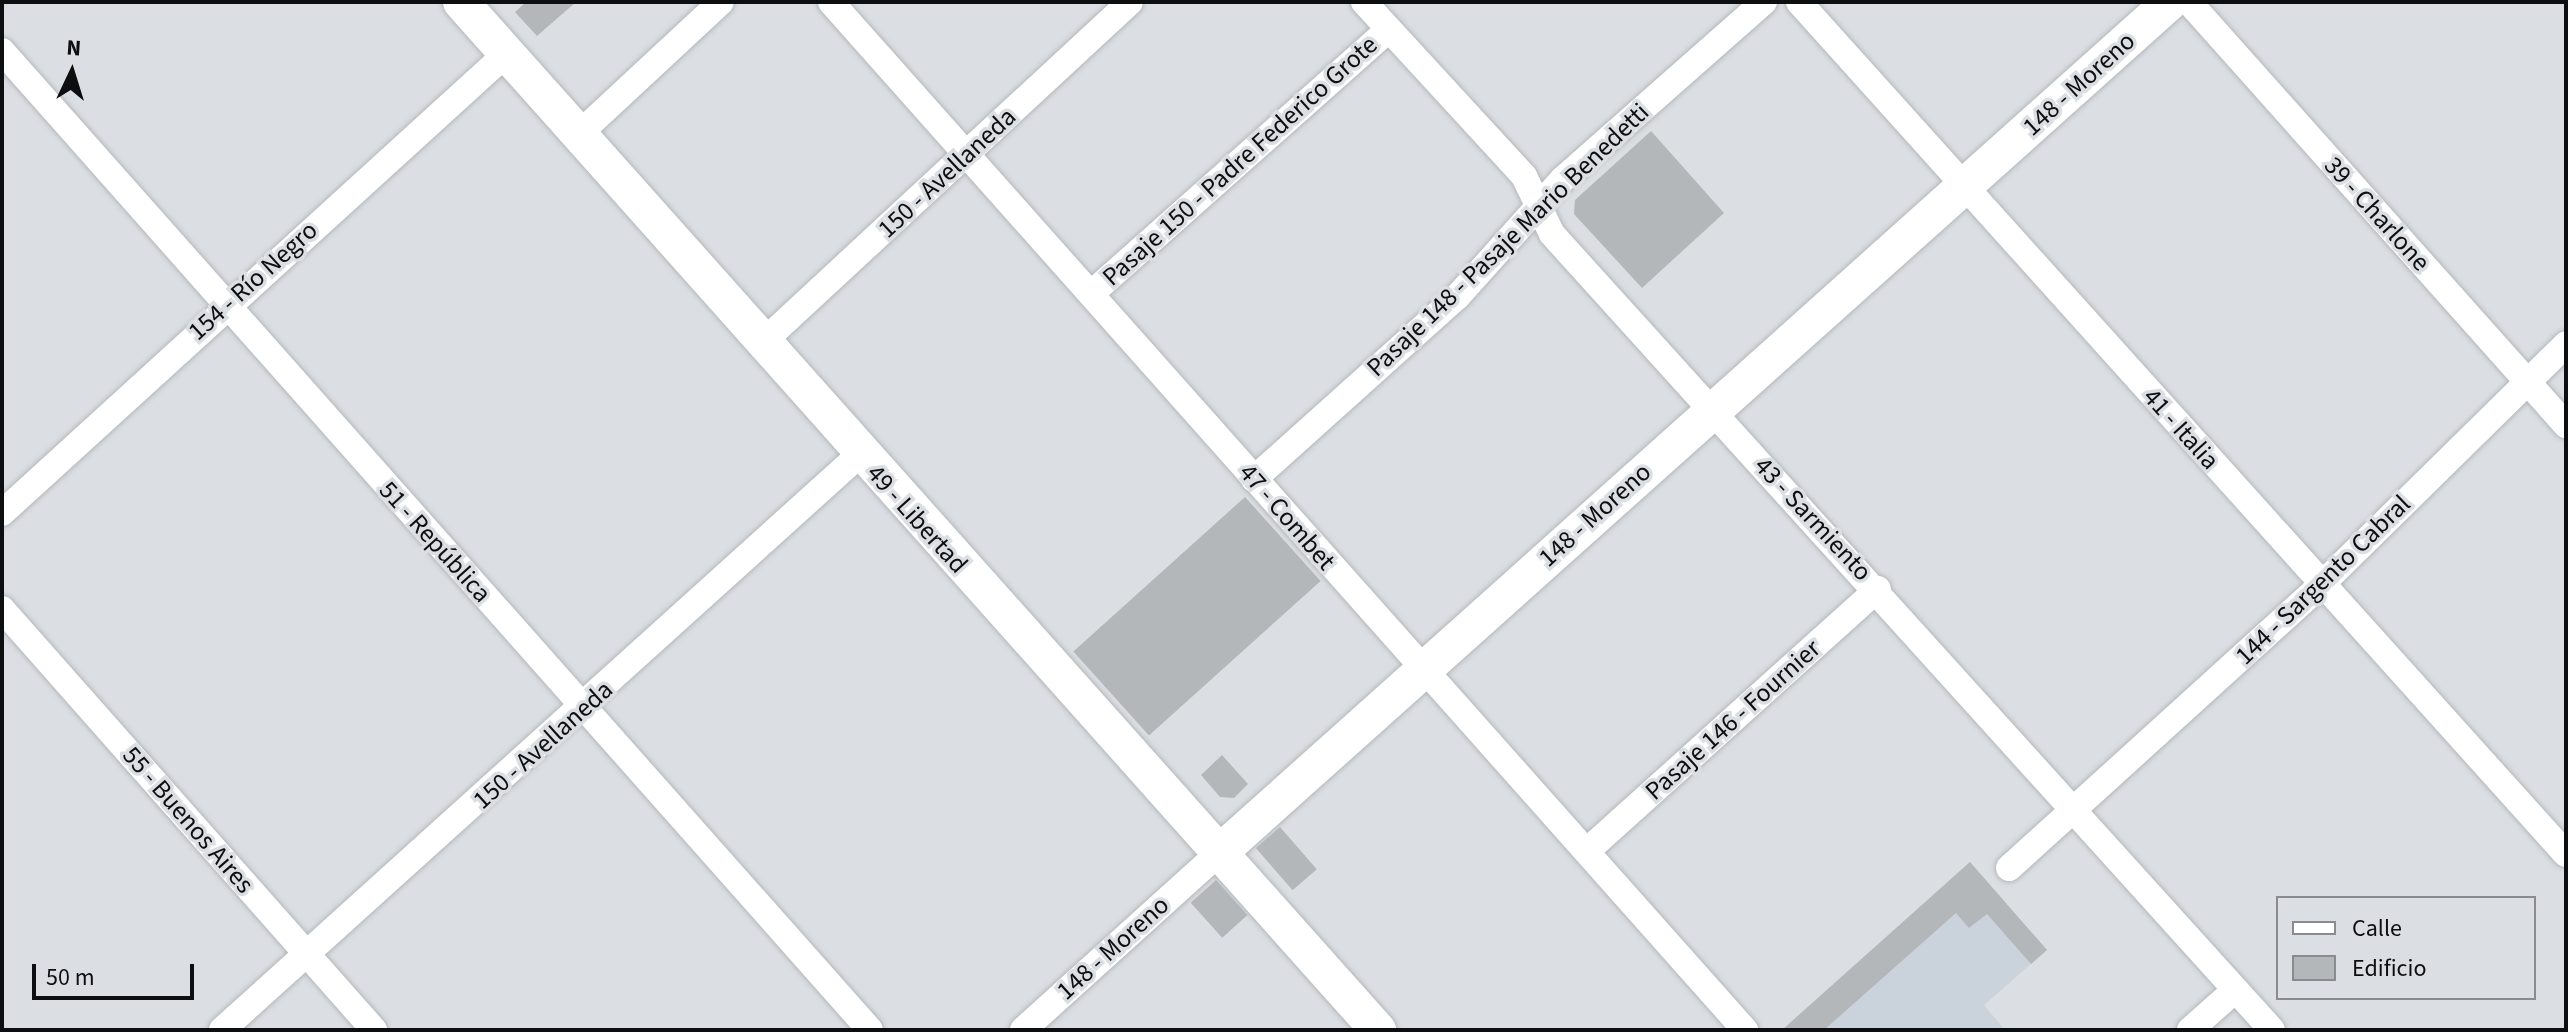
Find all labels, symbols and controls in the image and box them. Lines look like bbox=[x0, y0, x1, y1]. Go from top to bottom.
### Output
street label: 148 - Moreno bbox=[2016, 25, 2142, 143]
street label: Pasaje 150 - Padre Federico Grote bbox=[1096, 29, 1384, 293]
north arrow bbox=[32, 32, 112, 112]
text: N bbox=[65, 32, 82, 65]
street label: Pasaje 148 - Pasaje Mario Benedetti bbox=[1360, 97, 1656, 383]
street label: 150 - Avellaneda bbox=[872, 101, 1022, 245]
street label: 39 - Charlone bbox=[2317, 150, 2437, 278]
street label: 154 - Río Negro bbox=[182, 215, 324, 347]
street label: 41 - Italia bbox=[2136, 382, 2226, 476]
street label: 43 - Sarmiento bbox=[1748, 451, 1878, 587]
street label: 148 - Moreno bbox=[1532, 456, 1658, 574]
street label: 47 - Combet bbox=[1232, 457, 1342, 577]
street label: 49 - Libertad bbox=[860, 458, 974, 580]
street label: 51 - República bbox=[372, 475, 498, 609]
street label: 144 - Sargento Cabral bbox=[2229, 489, 2417, 671]
street label: Pasaje 146 - Fournier bbox=[1639, 633, 1827, 807]
street label: 150 - Avellaneda bbox=[467, 674, 619, 816]
street label: 55 - Buenos Aires bbox=[116, 740, 260, 900]
street label: 148 - Moreno bbox=[1050, 889, 1176, 1007]
legend bbox=[2276, 896, 2536, 1000]
text: Calle bbox=[2352, 911, 2402, 946]
scale bar bbox=[36, 948, 198, 998]
text: Edificio bbox=[2352, 951, 2426, 986]
text: 50 m bbox=[46, 960, 95, 995]

